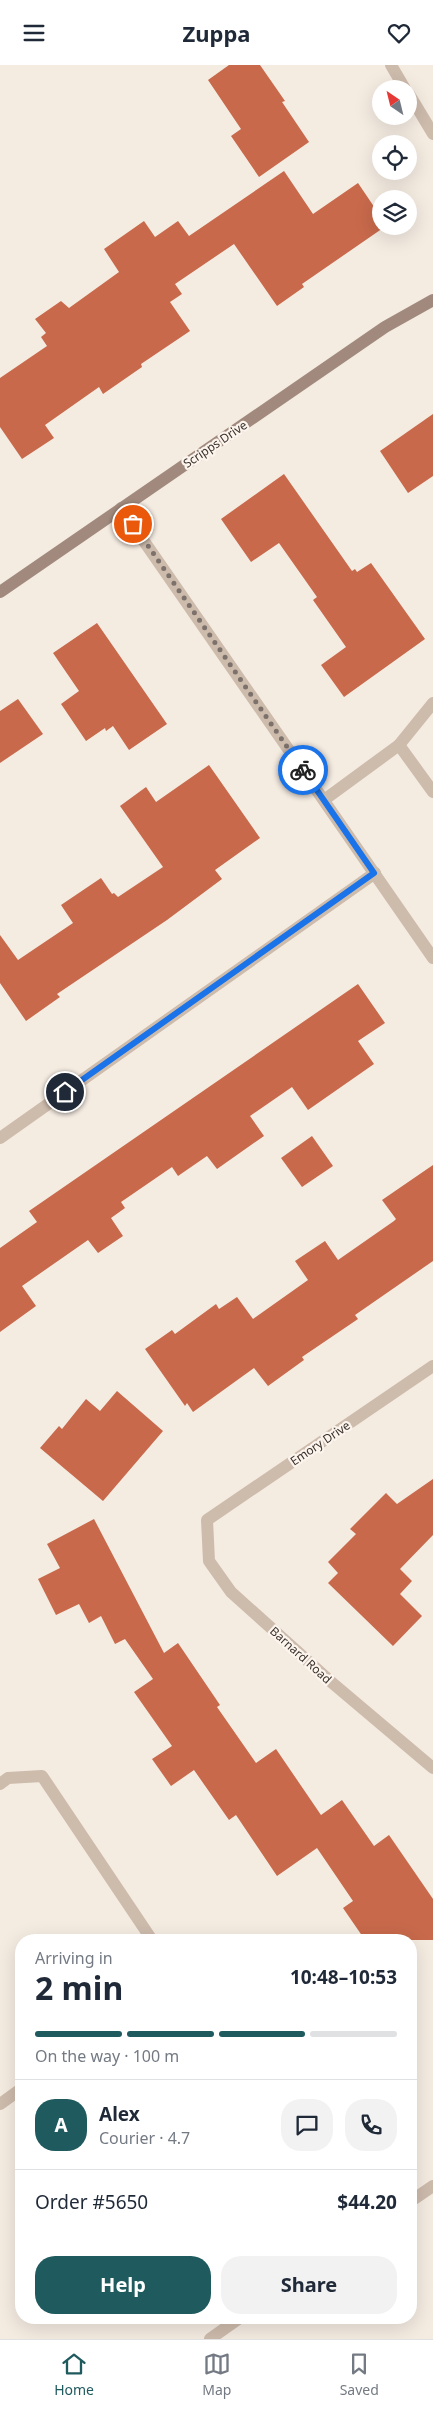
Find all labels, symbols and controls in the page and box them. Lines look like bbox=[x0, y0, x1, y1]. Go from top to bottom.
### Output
text: Zuppa bbox=[182, 18, 251, 48]
icon: menu bbox=[20, 19, 48, 47]
icon: heart bbox=[385, 19, 413, 47]
north arrow bbox=[372, 80, 418, 125]
map controls bbox=[372, 80, 417, 235]
button: locate bbox=[372, 135, 417, 180]
button: layers bbox=[372, 190, 417, 235]
street label: Scripps Drive bbox=[180, 416, 250, 472]
pin bbox=[112, 503, 154, 545]
icon: bag bbox=[119, 510, 147, 538]
courier bbox=[278, 745, 328, 795]
icon: bike bbox=[289, 756, 317, 784]
pin bbox=[44, 1071, 86, 1113]
icon: home bbox=[51, 1078, 79, 1106]
street label: Emory Drive bbox=[287, 1417, 354, 1469]
street label: Barnard Road bbox=[266, 1623, 336, 1687]
text: Arriving in bbox=[35, 1947, 113, 1969]
text: 10:48–10:53 bbox=[290, 1964, 397, 1990]
text: 2 min bbox=[35, 1966, 123, 2009]
text: On the way · 100 m bbox=[35, 2045, 179, 2067]
button: chat bbox=[281, 2099, 333, 2151]
button: phone bbox=[345, 2099, 397, 2151]
text: Alex bbox=[99, 2101, 140, 2127]
text: A bbox=[54, 2112, 68, 2138]
text: Courier · 4.7 bbox=[99, 2127, 190, 2149]
text: Order #5650 bbox=[35, 2189, 148, 2215]
text: $44.20 bbox=[337, 2189, 397, 2215]
button: Help bbox=[35, 2256, 211, 2314]
button: Share bbox=[221, 2256, 397, 2314]
tab: Home bbox=[54, 2350, 94, 2399]
tab: Map bbox=[202, 2350, 231, 2399]
tab: Saved bbox=[340, 2350, 379, 2399]

